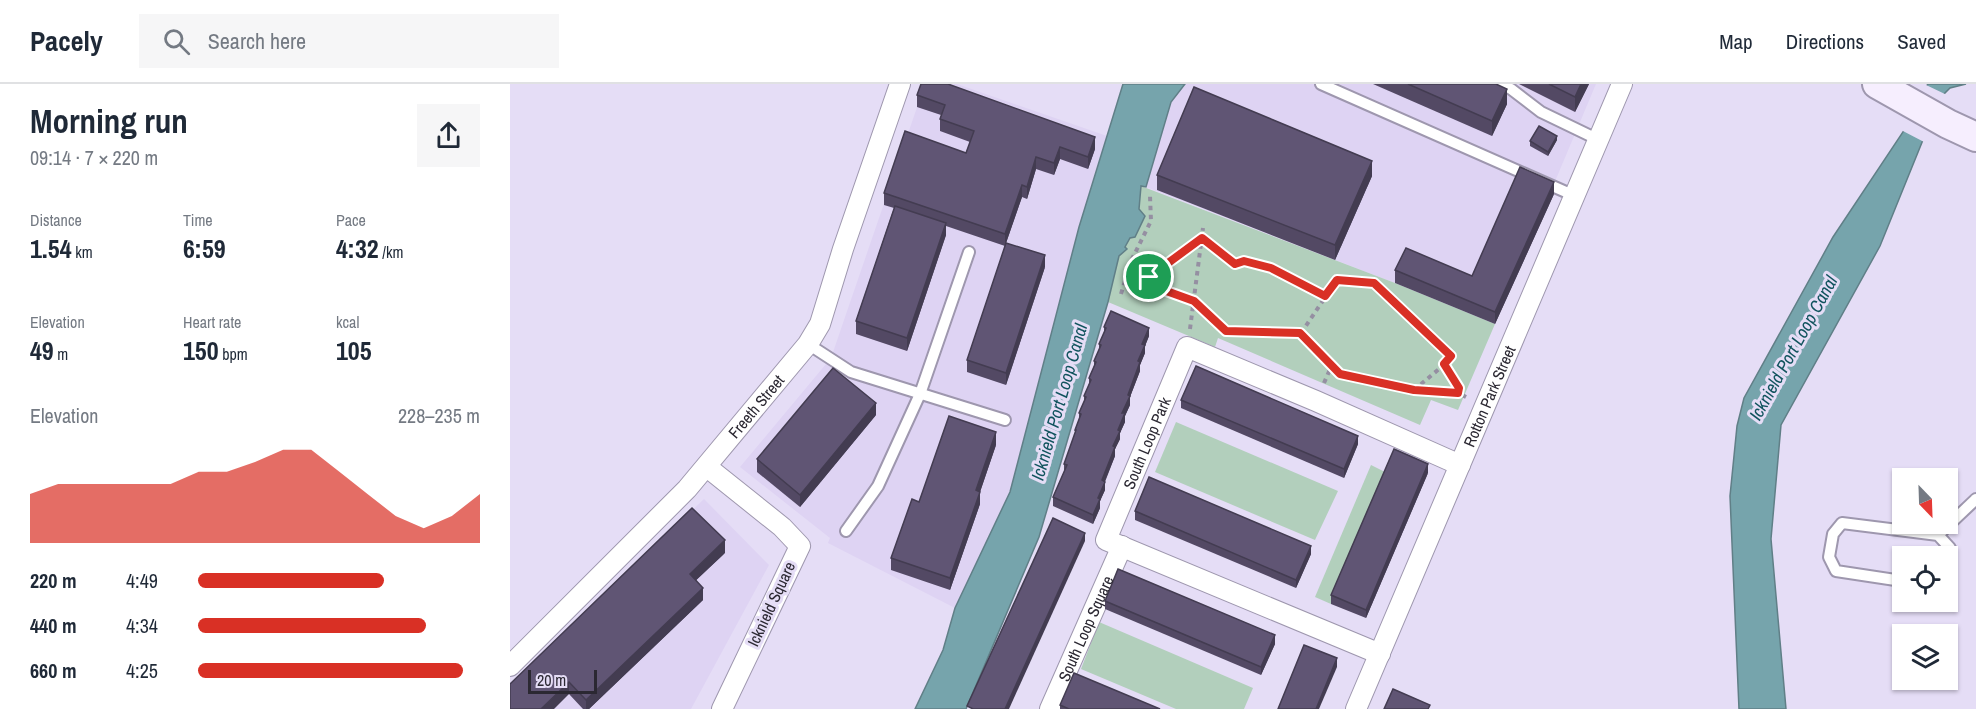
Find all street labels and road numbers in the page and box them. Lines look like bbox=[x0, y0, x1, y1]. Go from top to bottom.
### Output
street label: Rotton Park Street bbox=[1458, 342, 1521, 450]
street label: Freeth Street bbox=[723, 370, 789, 443]
street label: South Loop Park bbox=[1118, 393, 1176, 492]
street label: Icknield Square bbox=[742, 558, 800, 650]
street label: South Loop Square bbox=[1053, 572, 1118, 685]

